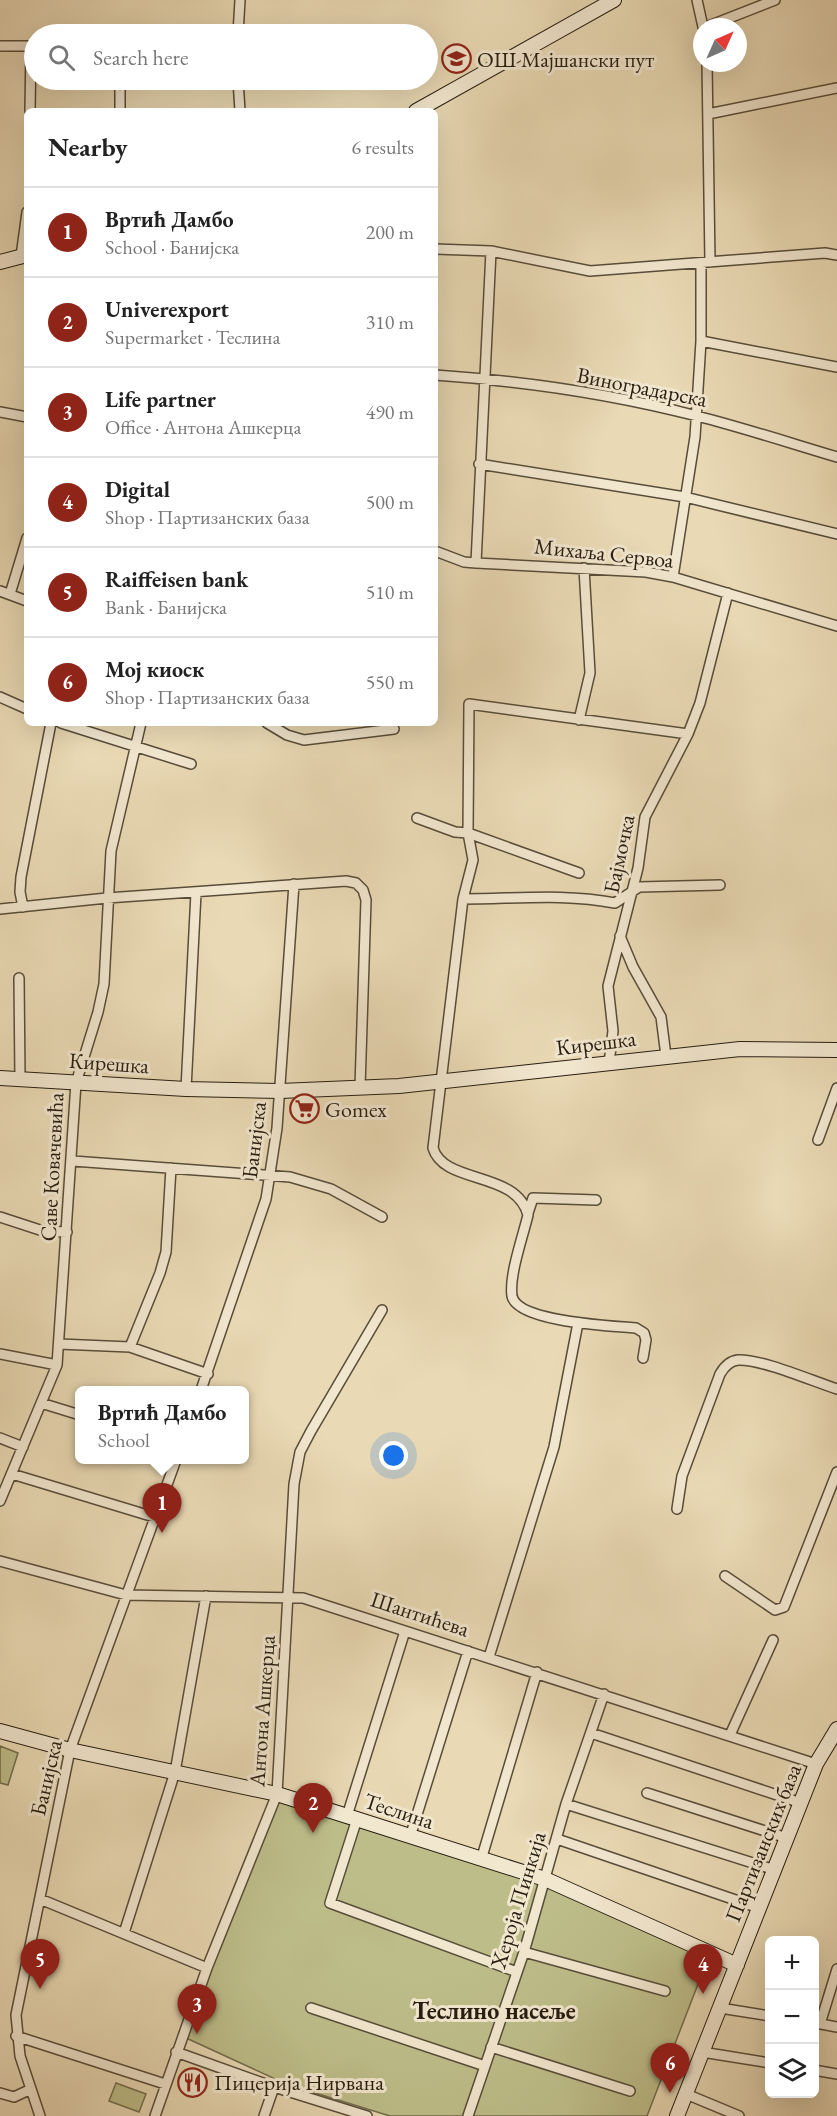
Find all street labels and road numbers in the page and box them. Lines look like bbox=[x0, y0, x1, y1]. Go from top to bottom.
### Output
street label: Виноградарска bbox=[574, 360, 710, 414]
street label: Михаља Сервоа bbox=[533, 531, 675, 575]
street label: Бајмочка bbox=[597, 812, 642, 896]
street label: Кирешка bbox=[554, 1024, 638, 1062]
street label: Кирешка bbox=[68, 1046, 150, 1080]
street label: Саве Ковачевића bbox=[34, 1092, 70, 1242]
street label: Банијска bbox=[235, 1100, 273, 1180]
street label: Шантићева bbox=[367, 1584, 473, 1644]
street label: Антона Ашкерца bbox=[242, 1634, 282, 1789]
street label: Банијска bbox=[23, 1737, 69, 1819]
street label: Партизанских база bbox=[718, 1759, 808, 1926]
street label: Теслина bbox=[360, 1786, 438, 1836]
street label: Хероја Пинкија bbox=[483, 1828, 553, 1973]

